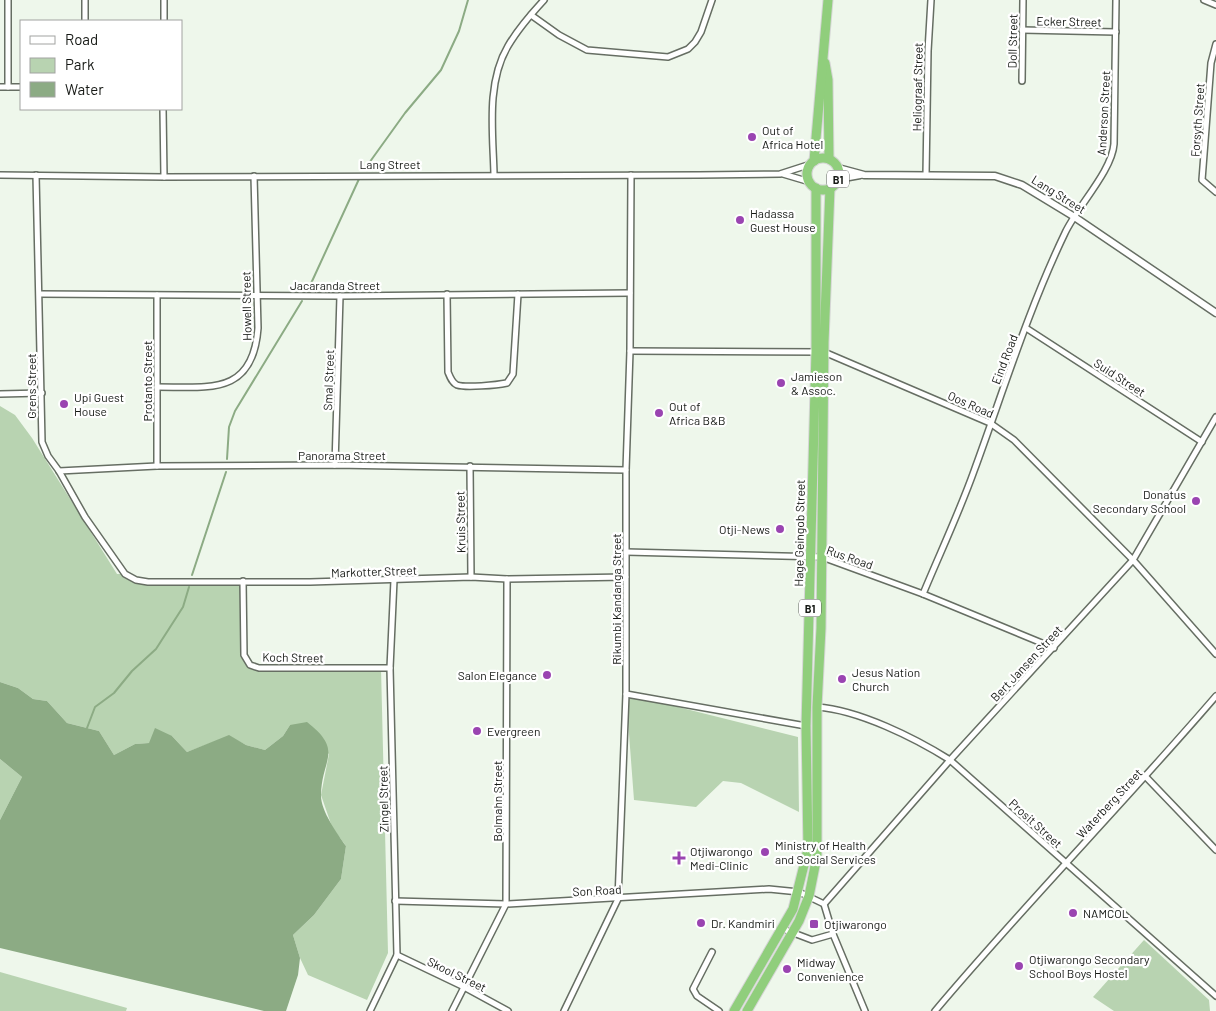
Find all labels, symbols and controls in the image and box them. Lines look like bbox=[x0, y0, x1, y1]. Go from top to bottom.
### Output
street label: Ecker Street bbox=[1036, 13, 1102, 29]
street label: Doll Street bbox=[1005, 14, 1019, 68]
legend bbox=[20, 20, 182, 110]
text: Road bbox=[65, 30, 98, 48]
street label: Heliograaf Street bbox=[909, 42, 925, 132]
text: Park bbox=[65, 55, 95, 73]
street label: Anderson Street bbox=[1094, 70, 1112, 156]
text: Water bbox=[65, 80, 104, 98]
street label: Forsyth Street bbox=[1187, 83, 1207, 157]
place label: Out of Africa Hotel bbox=[762, 123, 823, 151]
marker: Out of Africa Hotel bbox=[746, 131, 758, 143]
street label: Lang Street bbox=[360, 157, 421, 171]
road number: B1 bbox=[827, 170, 849, 188]
street label: Lang Street bbox=[1029, 172, 1089, 216]
place label: Hadassa Guest House bbox=[750, 206, 816, 234]
marker: Hadassa Guest House bbox=[734, 214, 746, 226]
street label: Howell Street bbox=[238, 271, 254, 341]
street label: Jacaranda Street bbox=[290, 278, 380, 292]
street label: Eind Road bbox=[988, 332, 1020, 386]
street label: Protanto Street bbox=[140, 341, 154, 421]
street label: Smal Street bbox=[320, 349, 336, 411]
street label: Grens Street bbox=[24, 353, 38, 419]
street label: Suid Street bbox=[1092, 355, 1148, 399]
place label: Jamieson & Assoc. bbox=[791, 369, 842, 397]
marker: Jamieson & Assoc. bbox=[775, 377, 787, 389]
street label: Oos Road bbox=[946, 388, 996, 420]
place label: Upi Guest House bbox=[74, 390, 124, 418]
marker: Upi Guest House bbox=[58, 398, 70, 410]
place label: Out of Africa B&B bbox=[669, 399, 726, 427]
marker: Out of Africa B&B bbox=[653, 407, 665, 419]
street label: Panorama Street bbox=[298, 448, 386, 462]
street label: Hage Geingob Street bbox=[791, 479, 807, 587]
place label: Donatus Secondary School bbox=[1093, 487, 1186, 515]
street label: Kruis Street bbox=[452, 491, 468, 553]
marker: Donatus Secondary School bbox=[1190, 495, 1202, 507]
place label: Otji-News bbox=[719, 522, 770, 536]
marker: Otji-News bbox=[774, 523, 786, 535]
street label: Rikumbi Kandanga Street bbox=[609, 533, 623, 665]
street label: Rus Road bbox=[825, 542, 875, 572]
street label: Markotter Street bbox=[331, 563, 417, 579]
road number: B1 bbox=[799, 600, 821, 616]
street label: Bert Jansen Street bbox=[987, 622, 1065, 704]
street label: Koch Street bbox=[262, 649, 324, 665]
place label: Jesus Nation Church bbox=[852, 665, 920, 693]
place label: Salon Elegance bbox=[458, 668, 537, 682]
marker: Salon Elegance bbox=[541, 669, 553, 681]
marker: Jesus Nation Church bbox=[836, 673, 848, 685]
place label: Evergreen bbox=[487, 724, 540, 738]
marker: Evergreen bbox=[471, 725, 483, 737]
street label: Bolmahn Street bbox=[490, 761, 504, 841]
street label: Zingel Street bbox=[375, 765, 391, 833]
street label: Waterberg Street bbox=[1073, 765, 1145, 841]
street label: Prosit Street bbox=[1007, 796, 1065, 850]
place label: Ministry of Health and Social Services bbox=[775, 838, 876, 866]
place label: Otjiwarongo Medi-Clinic bbox=[690, 844, 753, 872]
marker: Ministry of Health and Social Services bbox=[759, 846, 771, 858]
marker: Otjiwarongo Medi-Clinic bbox=[672, 851, 686, 865]
street label: Son Road bbox=[572, 882, 622, 898]
place label: NAMCOL bbox=[1083, 906, 1129, 920]
marker: NAMCOL bbox=[1067, 907, 1079, 919]
place label: Dr. Kandmiri bbox=[711, 916, 775, 930]
marker: Dr. Kandmiri bbox=[695, 917, 707, 929]
place label: Otjiwarongo bbox=[824, 917, 887, 931]
marker: Otjiwarongo bbox=[808, 918, 820, 930]
place label: Otjiwarongo Secondary School Boys Hostel bbox=[1029, 952, 1150, 980]
street label: Skool Street bbox=[425, 954, 489, 994]
place label: Midway Convenience bbox=[797, 955, 864, 983]
marker: Otjiwarongo Secondary School Boys Hostel bbox=[1013, 960, 1025, 972]
marker: Midway Convenience bbox=[781, 963, 793, 975]

